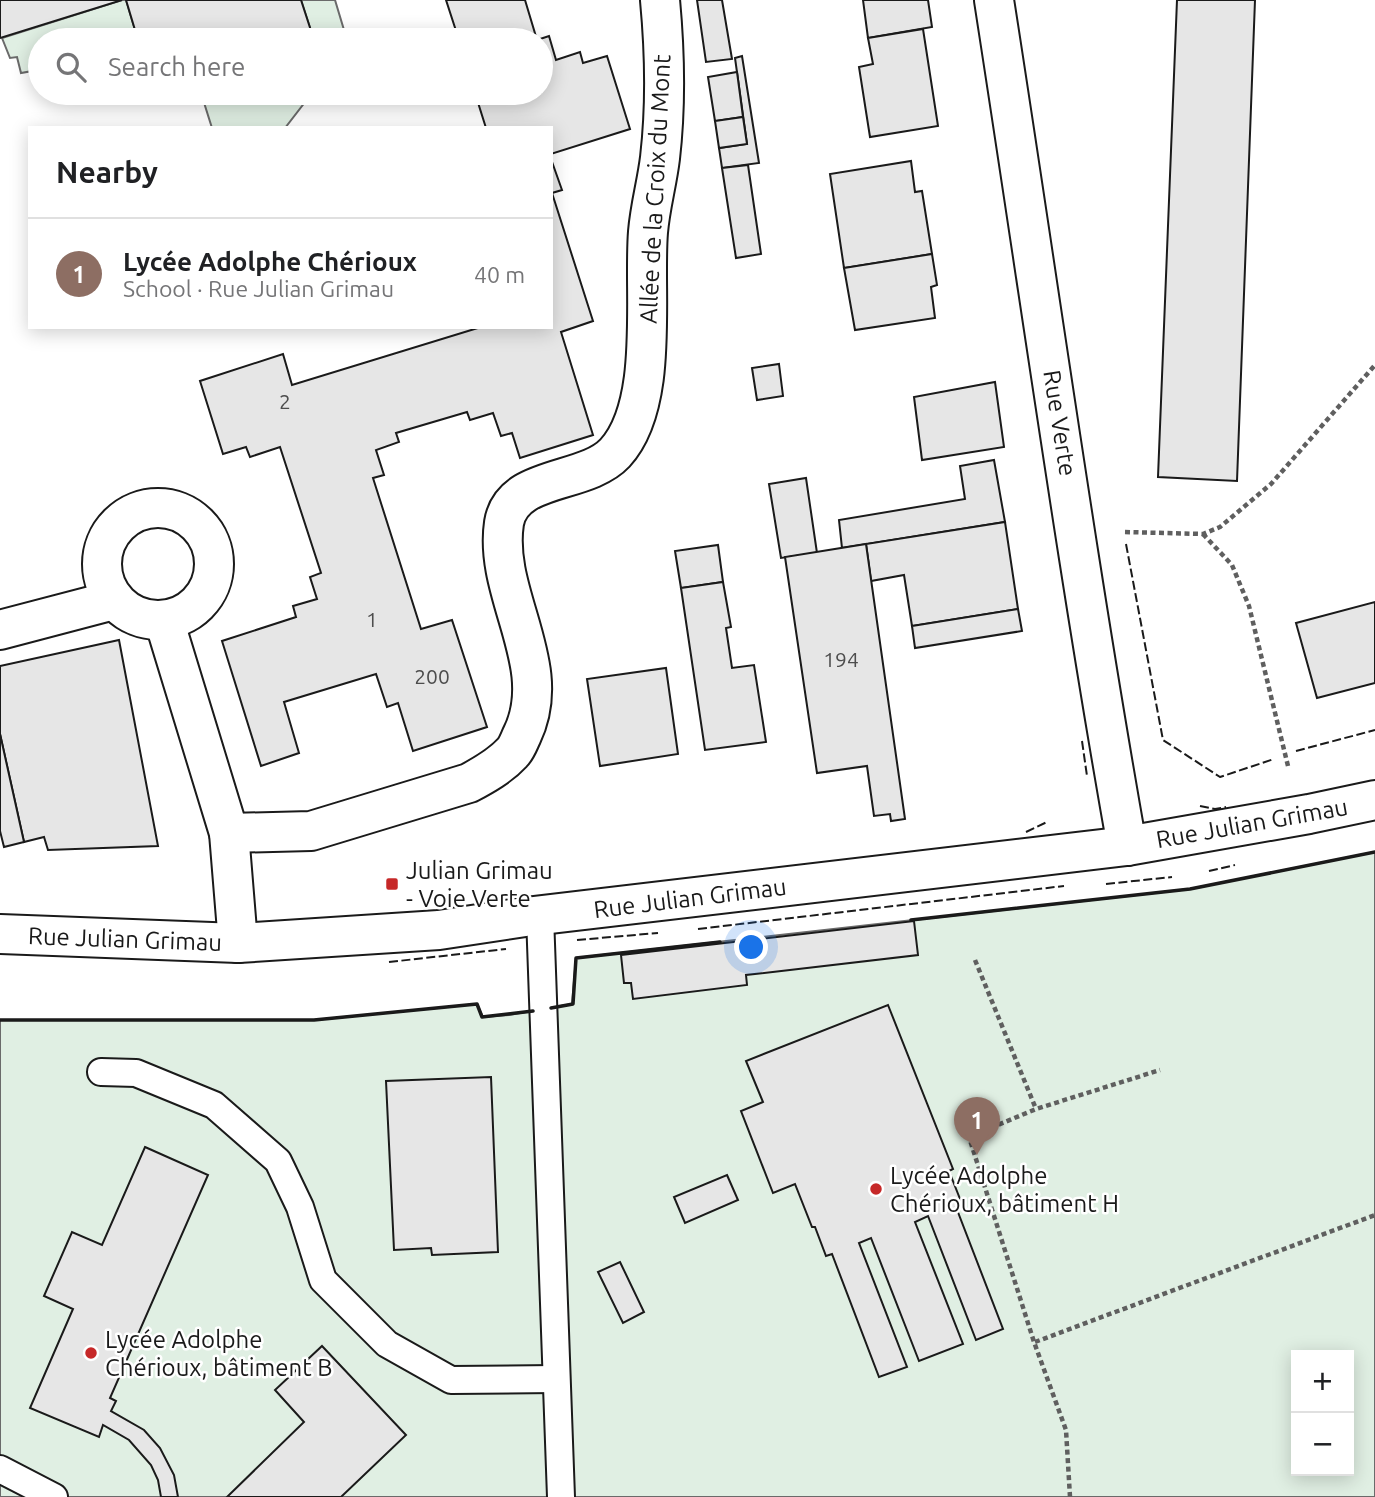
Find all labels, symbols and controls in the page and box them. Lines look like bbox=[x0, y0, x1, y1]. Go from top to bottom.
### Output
search box bbox=[28, 28, 553, 105]
icon: search bbox=[52, 48, 90, 86]
text: Search here bbox=[108, 52, 245, 81]
street label: Allée de la Croix du Mont bbox=[634, 53, 676, 324]
text: Nearby bbox=[56, 155, 158, 189]
text: Lycée Adolphe Chérioux bbox=[123, 247, 417, 276]
text: 1 bbox=[73, 262, 85, 287]
text: 40 m bbox=[474, 262, 525, 287]
text: School · Rue Julian Grimau bbox=[123, 276, 394, 301]
street label: Rue Verte bbox=[1038, 368, 1082, 478]
house number: 2 bbox=[279, 389, 291, 413]
house number: 1 bbox=[366, 607, 378, 631]
house number: 194 bbox=[823, 647, 859, 671]
house number: 200 bbox=[414, 664, 450, 688]
street label: Rue Julian Grimau bbox=[1154, 793, 1350, 853]
place label: Julian Grimau - Voie Verte bbox=[406, 857, 553, 912]
street label: Rue Julian Grimau bbox=[592, 873, 788, 923]
marker: Julian Grimau - Voie Verte bbox=[384, 876, 400, 892]
street label: Rue Julian Grimau bbox=[28, 922, 222, 956]
your location bbox=[734, 930, 768, 964]
pin: 1 bbox=[954, 1097, 1000, 1155]
place label: Lycée Adolphe Chérioux, bâtiment H bbox=[890, 1162, 1119, 1217]
marker: Lycée Adolphe Chérioux, bâtiment H bbox=[868, 1181, 884, 1197]
place label: Lycée Adolphe Chérioux, bâtiment B bbox=[105, 1326, 332, 1381]
marker: Lycée Adolphe Chérioux, bâtiment B bbox=[83, 1345, 99, 1361]
map controls bbox=[1291, 1350, 1354, 1476]
button: + bbox=[1291, 1350, 1354, 1413]
button: − bbox=[1291, 1413, 1354, 1476]

